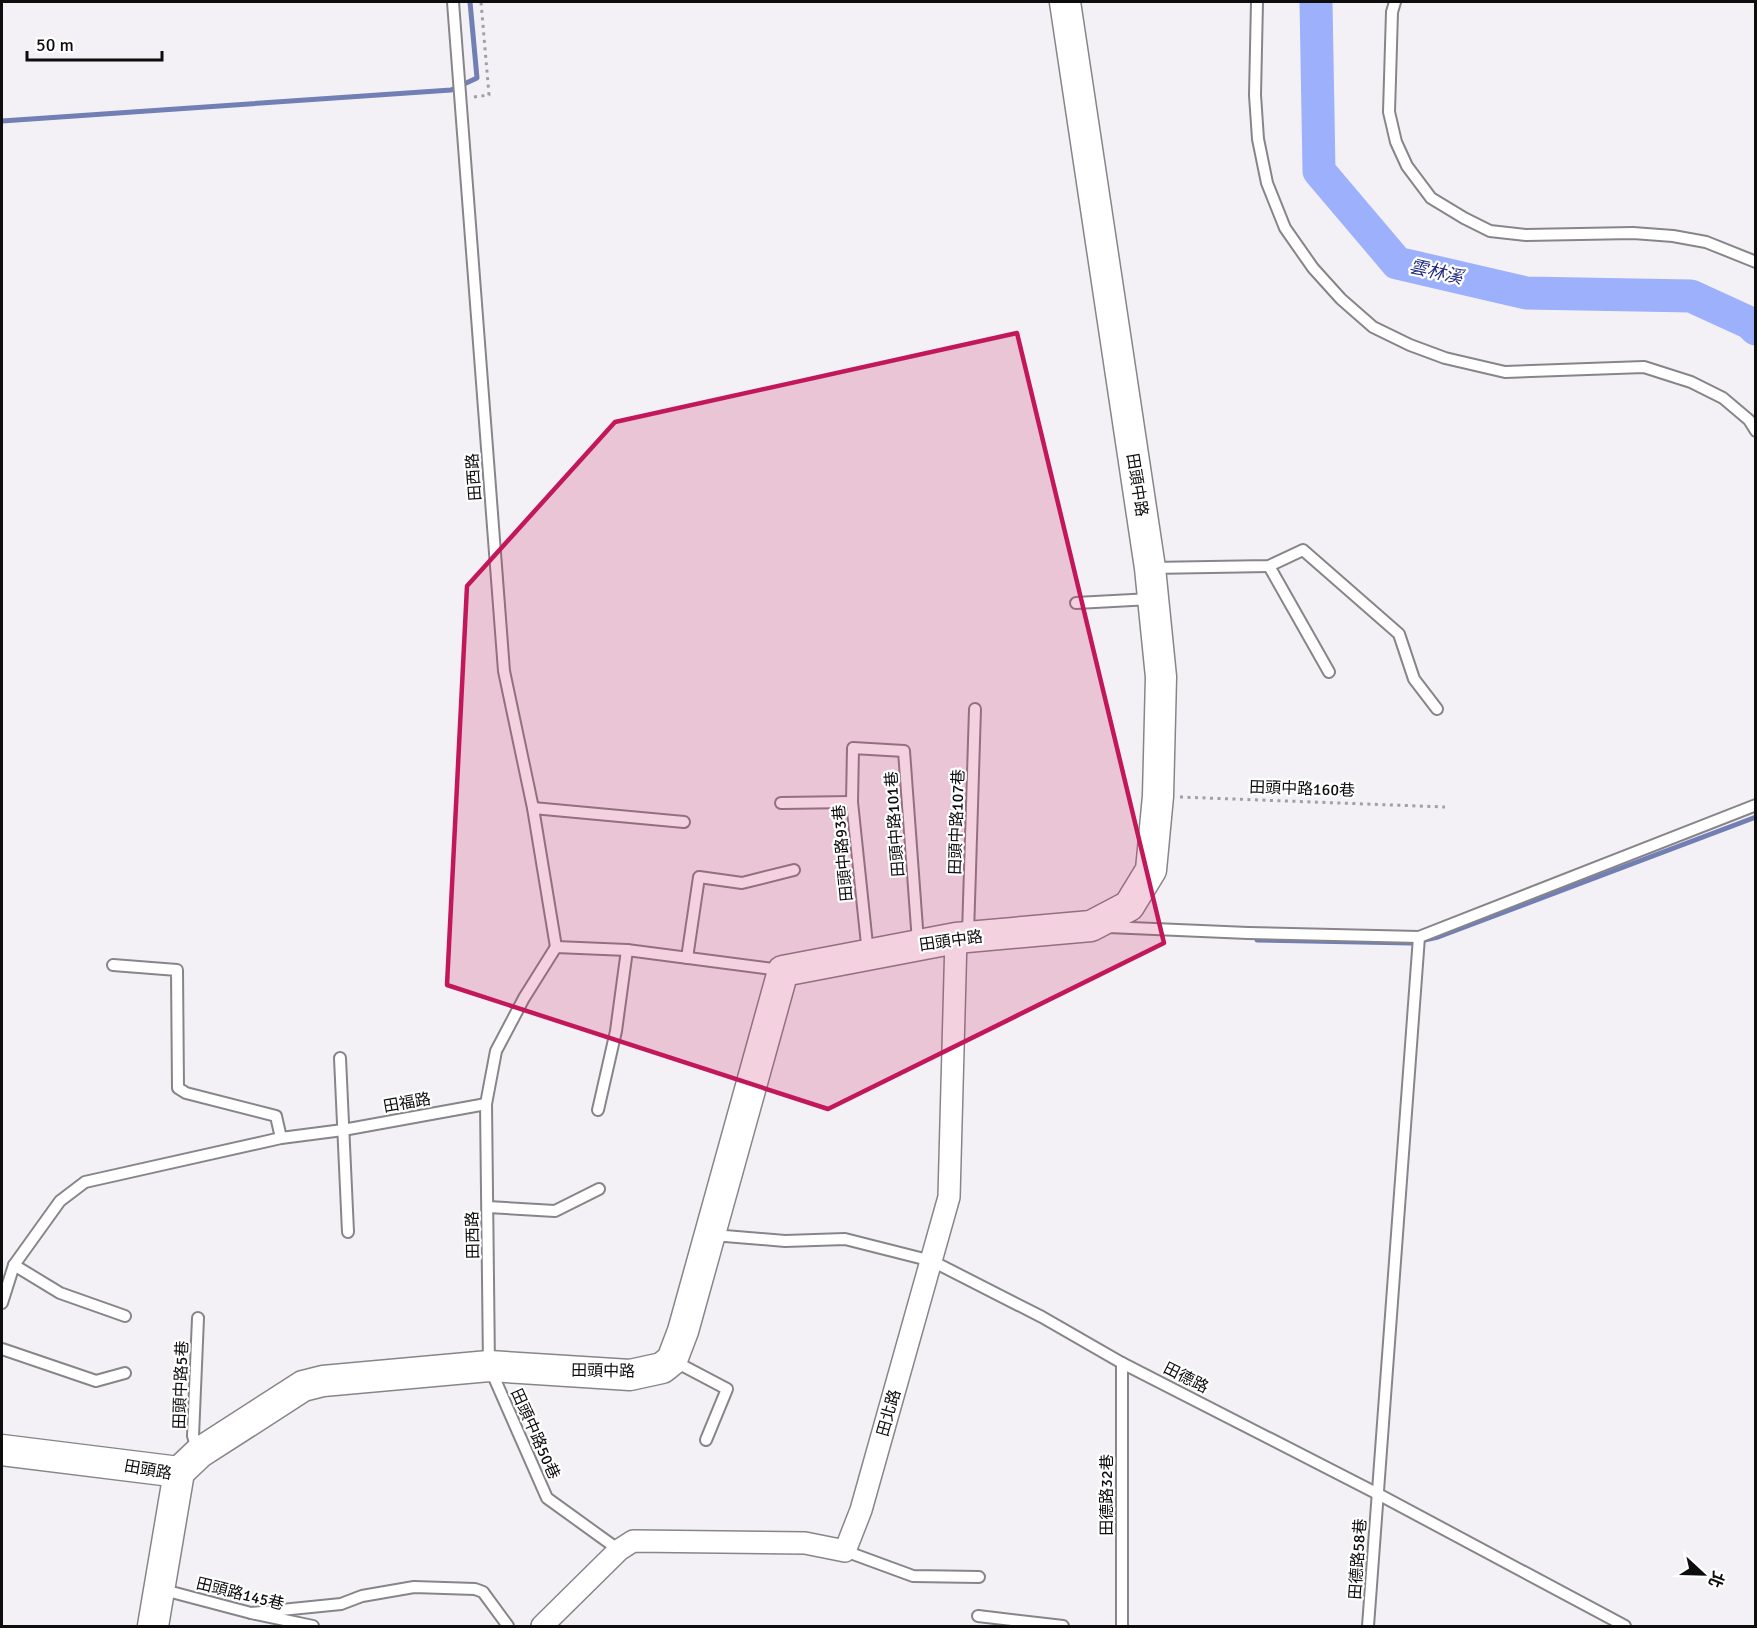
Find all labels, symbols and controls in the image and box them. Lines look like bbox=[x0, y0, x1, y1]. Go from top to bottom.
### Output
scale bar bbox=[27, 24, 162, 62]
text: 50 m bbox=[36, 34, 74, 56]
water label: 雲林溪 bbox=[1407, 255, 1468, 289]
street label: 田西路 bbox=[462, 452, 486, 502]
street label: 田頭中路 bbox=[1122, 452, 1152, 518]
street label: 田頭中路107巷 bbox=[945, 769, 969, 875]
street label: 田頭中路101巷 bbox=[881, 770, 909, 878]
street label: 田頭中路160巷 bbox=[1249, 777, 1355, 801]
street label: 田頭中路93巷 bbox=[829, 804, 857, 902]
street label: 田頭中路 bbox=[918, 927, 984, 955]
street label: 田福路 bbox=[382, 1089, 432, 1117]
street label: 田西路 bbox=[463, 1211, 483, 1259]
street label: 田頭中路5巷 bbox=[169, 1340, 193, 1430]
street label: 田德路 bbox=[1160, 1358, 1212, 1398]
street label: 田頭中路 bbox=[571, 1360, 635, 1382]
street label: 田頭中路50巷 bbox=[506, 1385, 564, 1483]
street label: 田北路 bbox=[873, 1387, 905, 1439]
street label: 田德路32巷 bbox=[1097, 1454, 1117, 1536]
street label: 田頭路 bbox=[123, 1456, 173, 1484]
street label: 田德路58巷 bbox=[1345, 1518, 1371, 1600]
north arrow bbox=[1673, 1544, 1733, 1604]
text: 北 bbox=[1704, 1568, 1728, 1590]
street label: 田頭路145巷 bbox=[194, 1573, 286, 1615]

